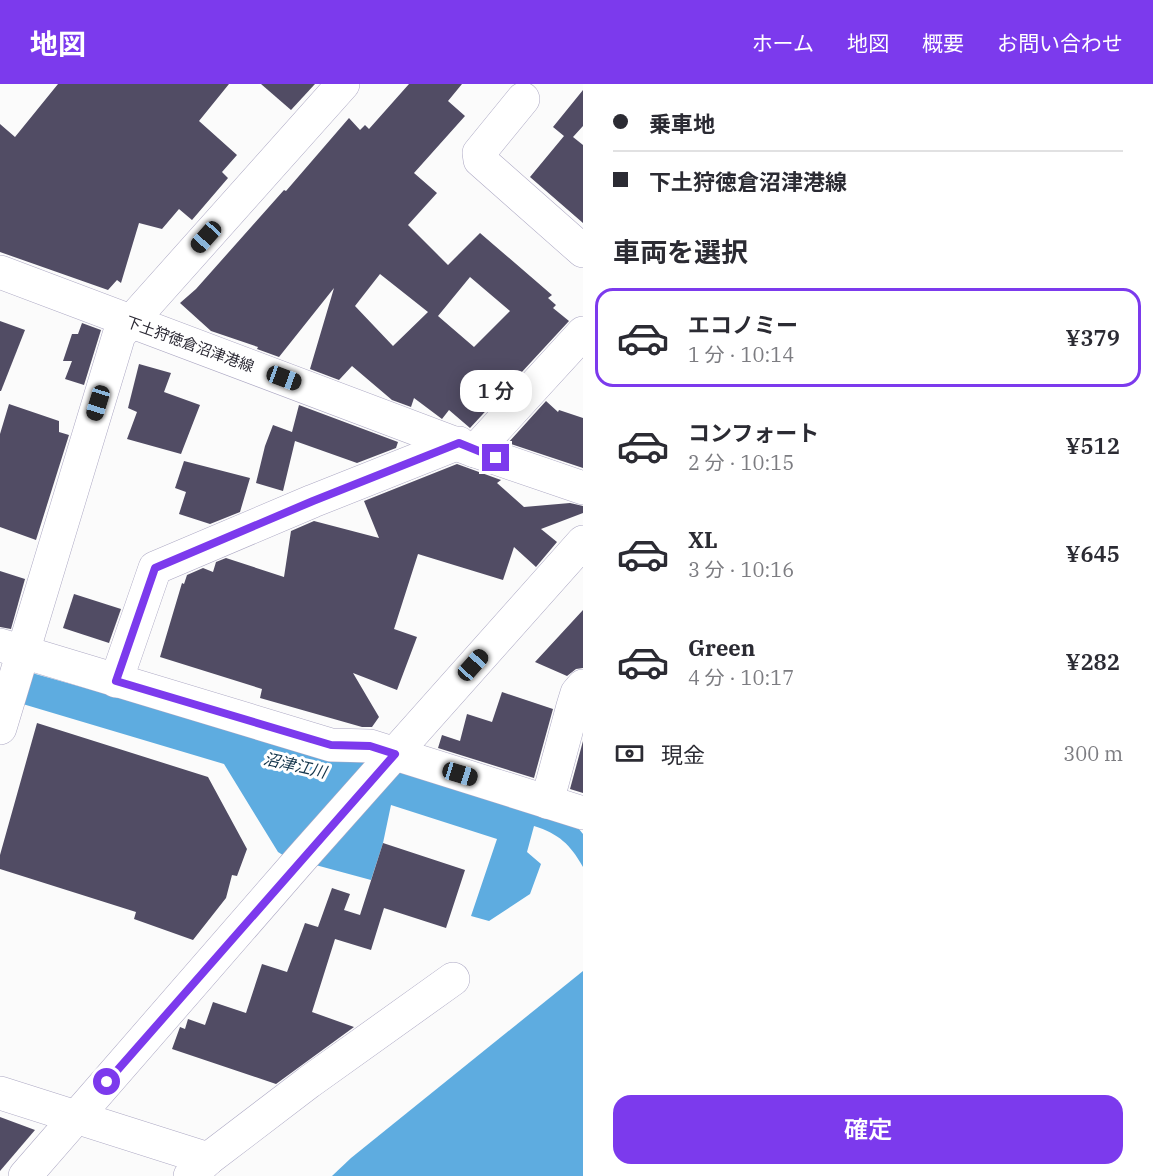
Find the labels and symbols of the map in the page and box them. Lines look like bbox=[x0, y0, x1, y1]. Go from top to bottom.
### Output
car bbox=[187, 218, 225, 256]
street label: 下土狩徳倉沼津港線 bbox=[123, 312, 257, 376]
car bbox=[264, 363, 304, 393]
callout: 1 分 bbox=[460, 371, 532, 413]
car bbox=[84, 383, 112, 423]
route end bbox=[482, 444, 509, 471]
car bbox=[454, 646, 492, 684]
water label: 沼津江川 bbox=[262, 748, 330, 782]
car bbox=[440, 760, 480, 788]
route start bbox=[93, 1068, 120, 1095]

